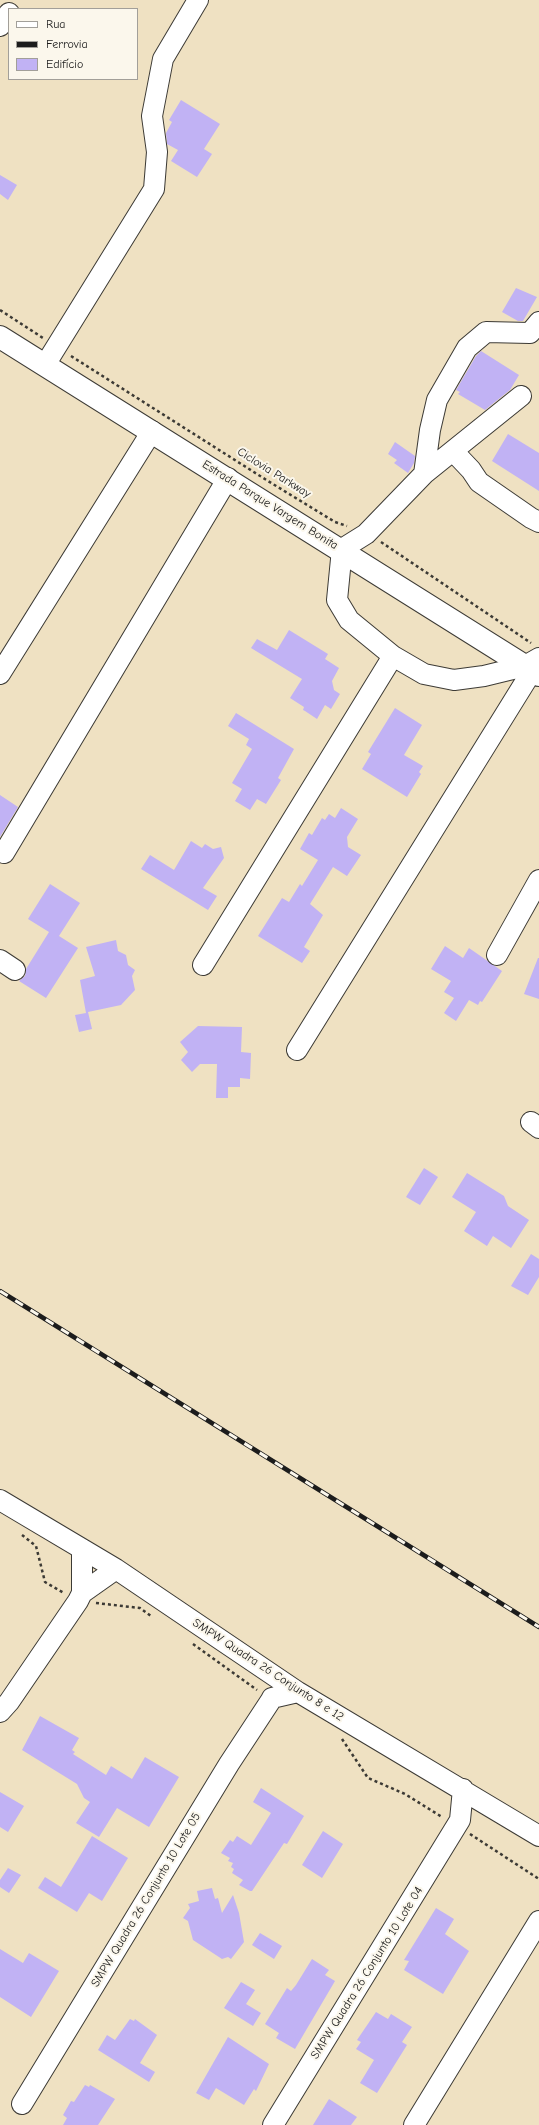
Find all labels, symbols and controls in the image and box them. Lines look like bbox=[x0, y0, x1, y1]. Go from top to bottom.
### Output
legend bbox=[8, 8, 138, 80]
text: Rua bbox=[46, 17, 65, 31]
text: Ferrovia bbox=[46, 37, 88, 51]
text: Edifício bbox=[46, 57, 83, 71]
street label: Ciclovia Parkway bbox=[235, 445, 313, 501]
street label: Estrada Parque Vargem Bonita bbox=[199, 457, 341, 553]
street label: SMPW Quadra 26 Conjunto 8 e 12 bbox=[190, 1616, 346, 1724]
street label: SMPW Quadra 26 Conjunto 10 Lote 05 bbox=[88, 1810, 204, 1990]
street label: SMPW Quadra 26 Conjunto 10 Lote 04 bbox=[308, 1884, 426, 2062]

